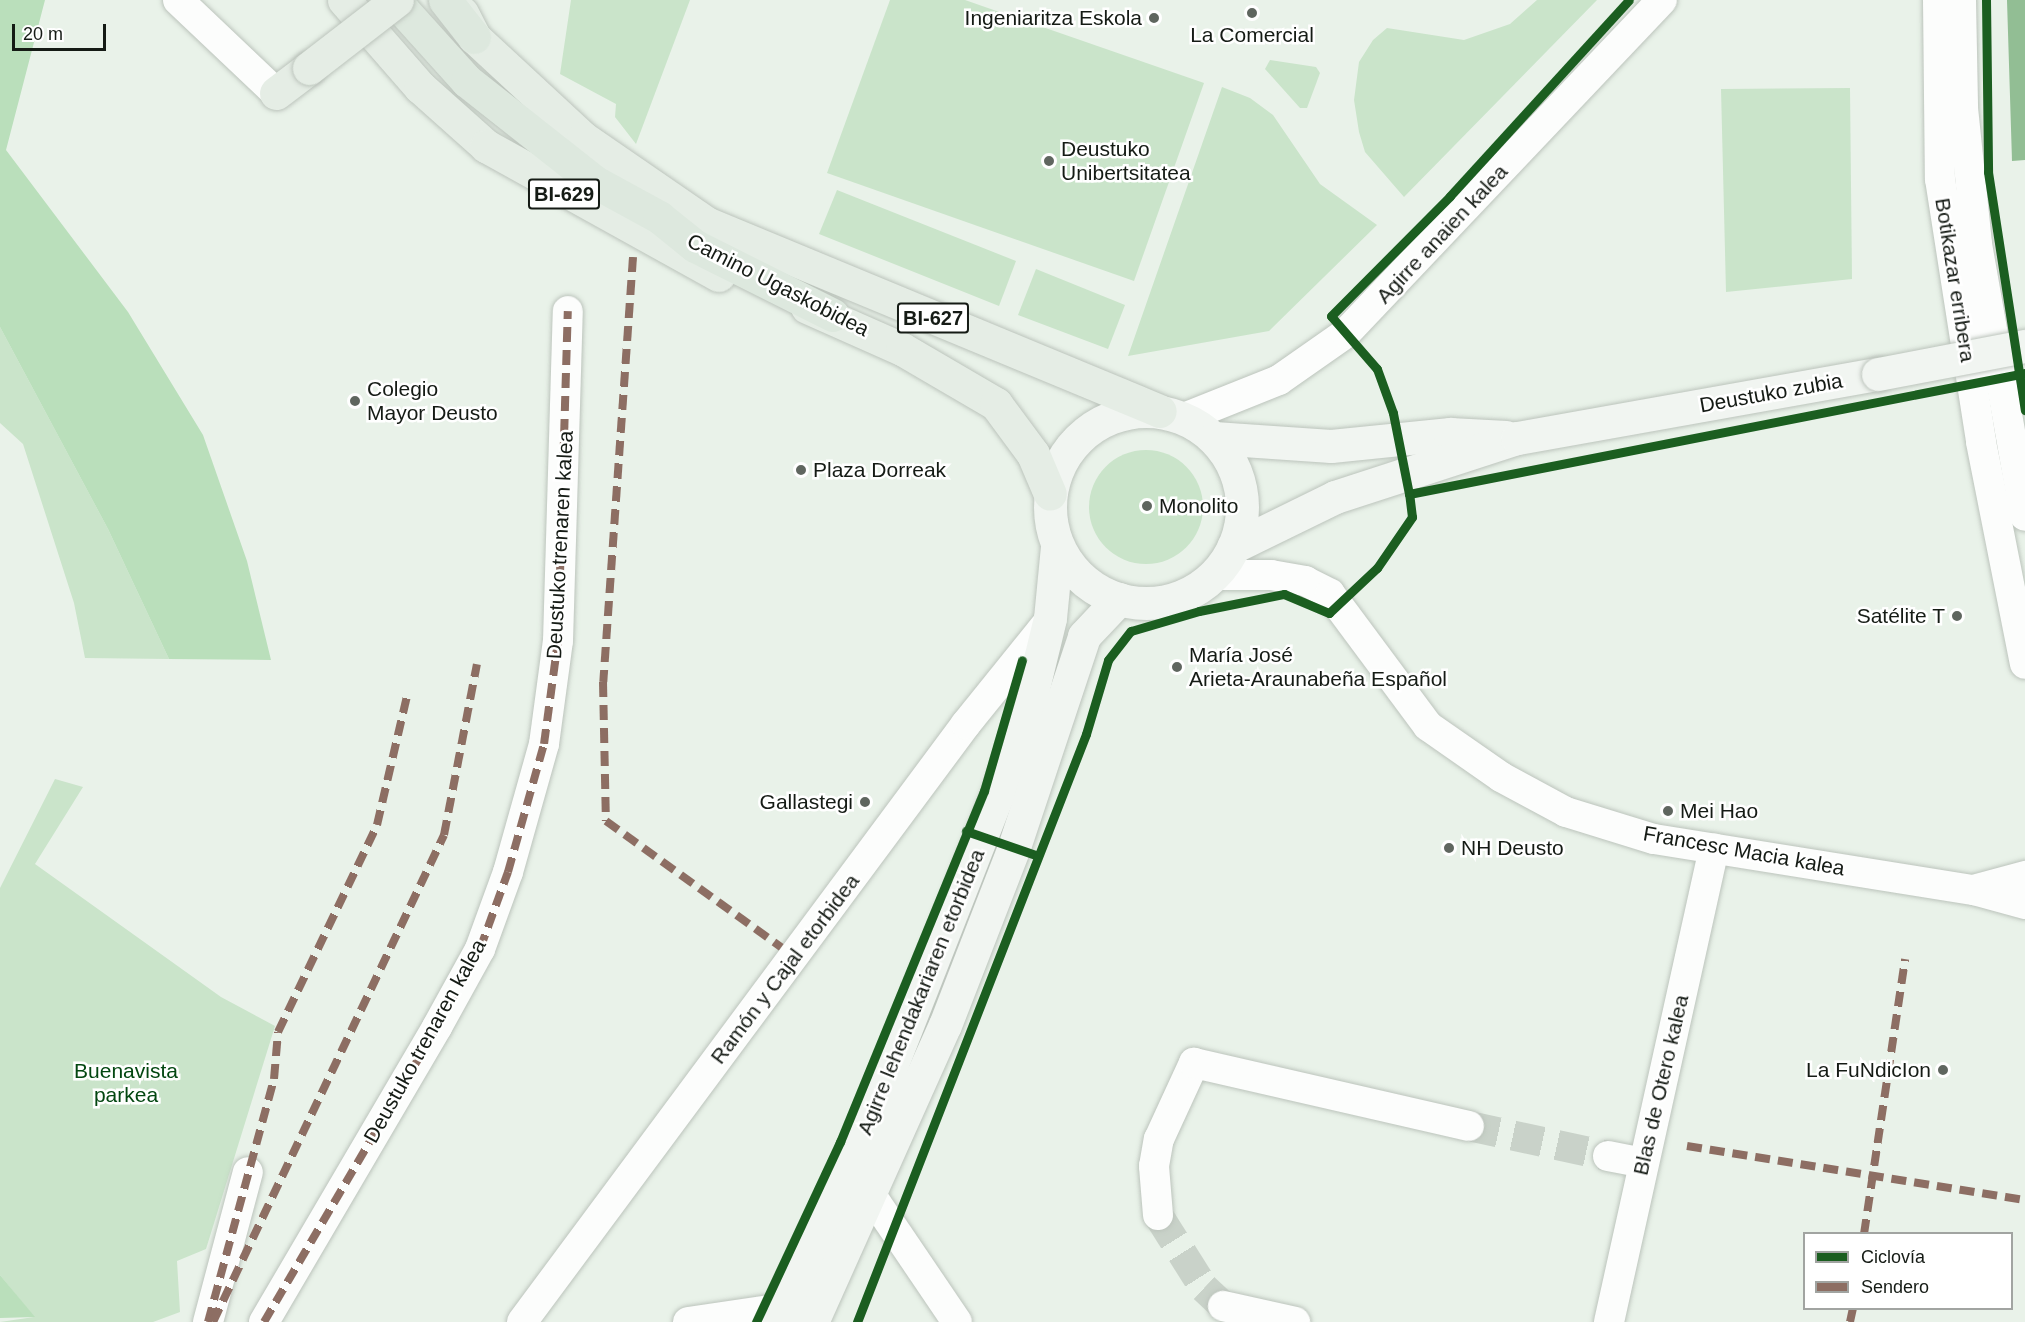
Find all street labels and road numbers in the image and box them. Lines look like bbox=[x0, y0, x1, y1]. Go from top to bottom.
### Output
street label: Agirre anaien kalea bbox=[1371, 159, 1513, 309]
road number: BI-629 bbox=[526, 177, 602, 211]
street label: Botikazar erribera bbox=[1930, 196, 1980, 364]
street label: Camino Ugaskobidea bbox=[683, 228, 873, 342]
road number: BI-627 bbox=[896, 301, 970, 335]
street label: Deustuko zubia bbox=[1698, 368, 1844, 418]
street label: Deustuko trenaren kalea bbox=[541, 430, 579, 660]
street label: Francesc Macia kalea bbox=[1641, 821, 1847, 881]
street label: Agirre lehendakariaren etorbidea bbox=[852, 845, 990, 1139]
street label: Ramón y Cajal etorbidea bbox=[705, 869, 865, 1069]
street label: Deustuko trenaren kalea bbox=[359, 935, 491, 1147]
street label: Blas de Otero kalea bbox=[1628, 992, 1694, 1178]

